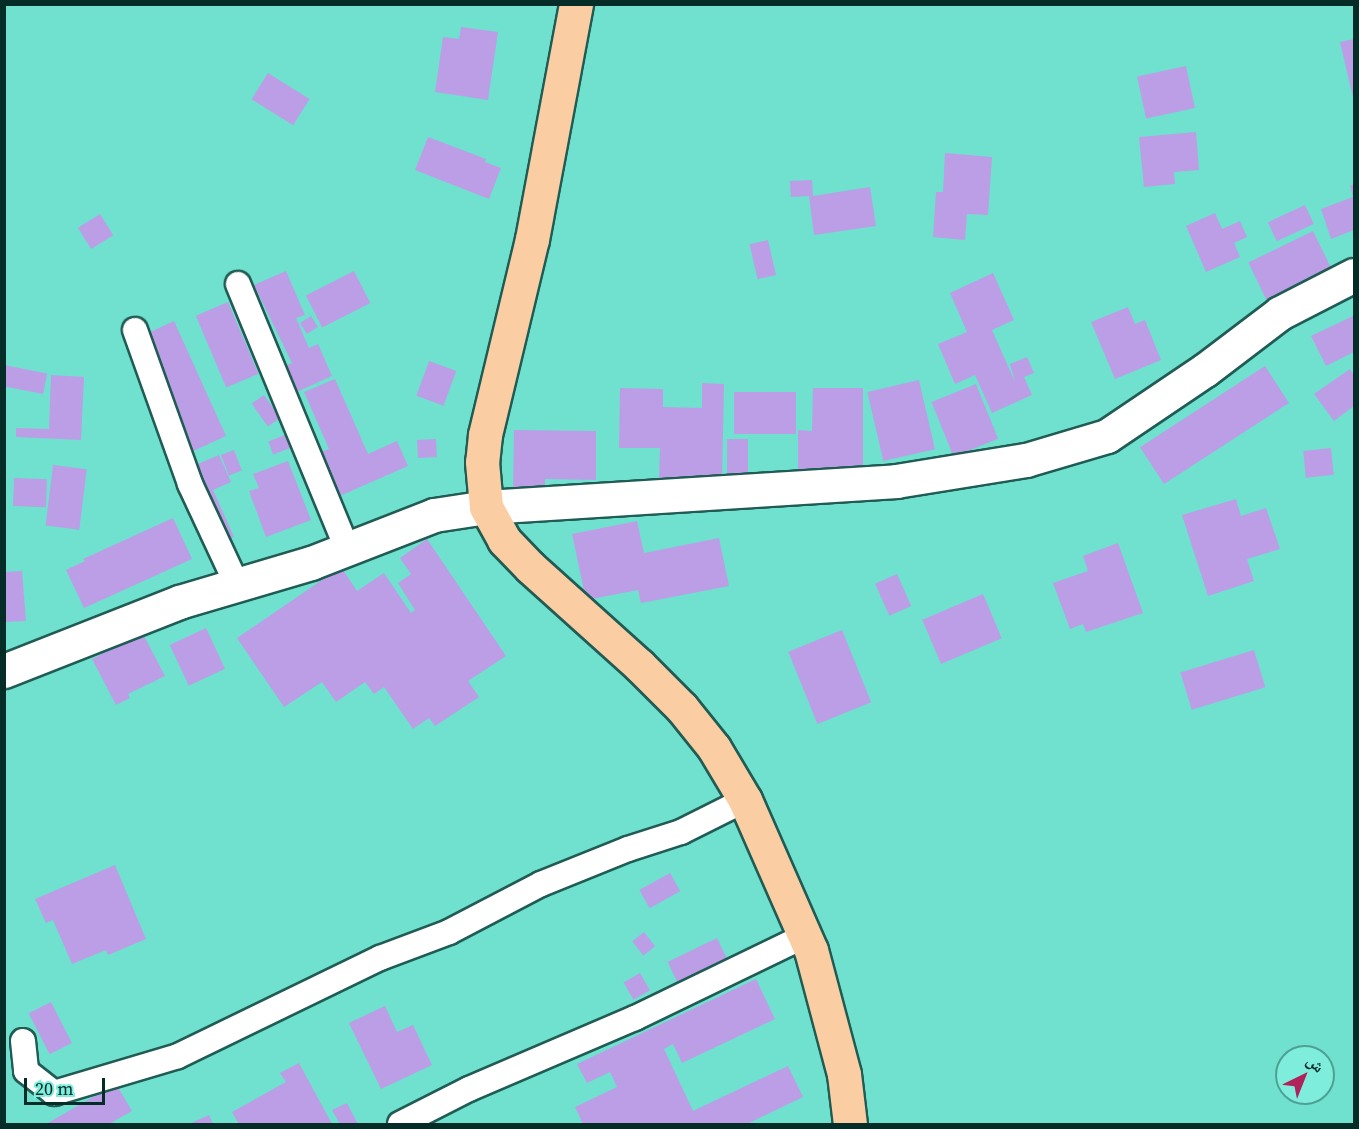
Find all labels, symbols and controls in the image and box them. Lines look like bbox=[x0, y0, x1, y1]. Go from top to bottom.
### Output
north arrow bbox=[1275, 1045, 1335, 1105]
text: ش bbox=[1302, 1049, 1330, 1077]
scale bar bbox=[27, 1066, 108, 1104]
text: 20 m bbox=[35, 1076, 73, 1101]

